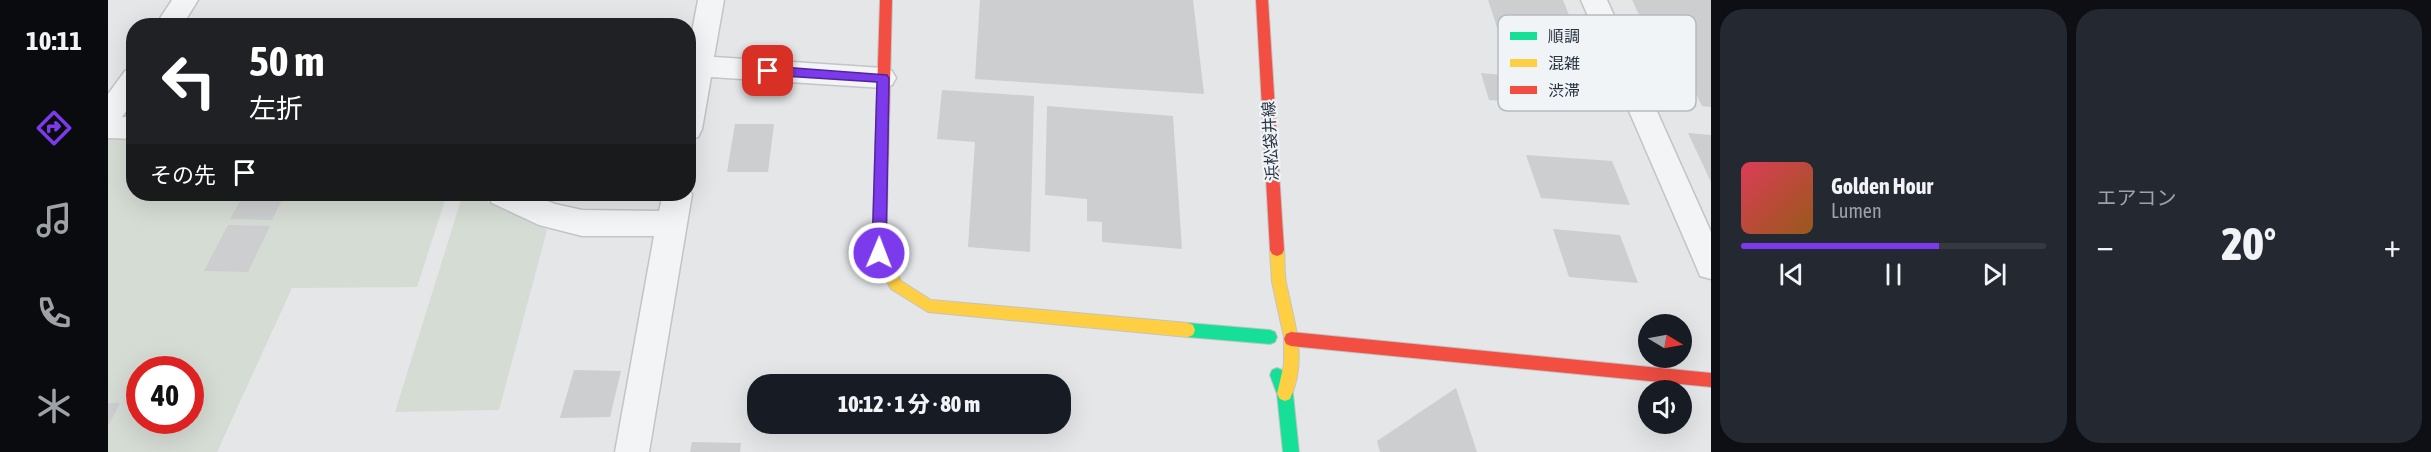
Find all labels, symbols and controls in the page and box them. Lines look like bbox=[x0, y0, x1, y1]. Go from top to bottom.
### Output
legend bbox=[1498, 15, 1696, 111]
text: 10:11 bbox=[26, 25, 82, 56]
text: 順調 bbox=[1548, 27, 1580, 45]
text: 50 m bbox=[249, 37, 324, 85]
icon: left bbox=[150, 42, 228, 120]
pin bbox=[742, 45, 793, 96]
icon: arrive bbox=[751, 54, 784, 87]
text: 混雑 bbox=[1548, 54, 1580, 72]
text: 渋滞 bbox=[1548, 81, 1580, 99]
text: 左折 bbox=[249, 93, 303, 124]
street label: 浜松袋井線 bbox=[1259, 101, 1281, 181]
icon: directions bbox=[33, 107, 75, 149]
icon: arrive bbox=[228, 156, 261, 189]
text: その先 bbox=[150, 162, 216, 188]
text: Golden Hour bbox=[1831, 173, 1933, 199]
text: エアコン bbox=[2097, 186, 2177, 209]
icon: music bbox=[33, 199, 75, 241]
text: Lumen bbox=[1831, 199, 1882, 222]
text: 20° bbox=[2221, 218, 2276, 270]
position arrow bbox=[847, 221, 911, 285]
text: − bbox=[2097, 226, 2114, 264]
text: + bbox=[2384, 226, 2401, 264]
icon: previous bbox=[1775, 258, 1808, 291]
icon: pause bbox=[1877, 258, 1910, 291]
icon: next bbox=[1978, 258, 2011, 291]
icon: phone bbox=[33, 292, 75, 334]
north arrow bbox=[1638, 314, 1692, 368]
map controls bbox=[1638, 314, 1692, 434]
speed limit sign: 40 bbox=[126, 356, 204, 434]
button: sound bbox=[1638, 380, 1692, 434]
icon: climate bbox=[33, 385, 75, 427]
text: 10:12 · 1 分 · 80 m bbox=[838, 391, 980, 417]

